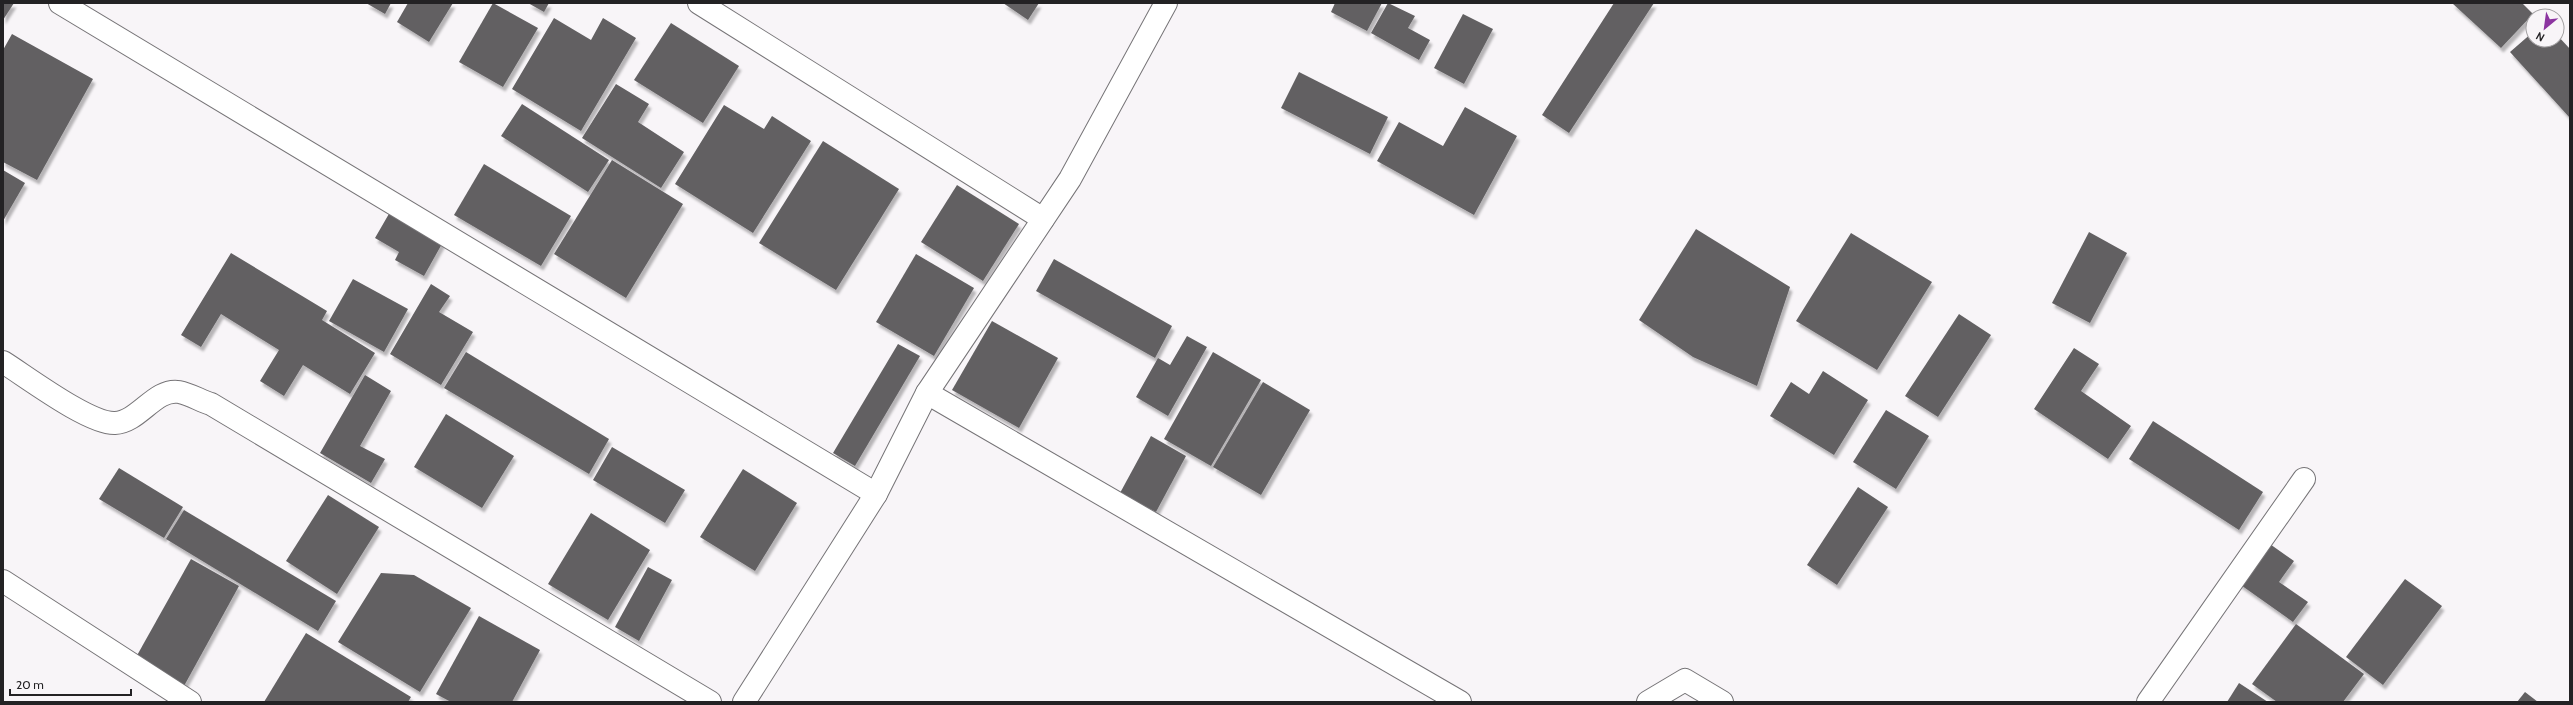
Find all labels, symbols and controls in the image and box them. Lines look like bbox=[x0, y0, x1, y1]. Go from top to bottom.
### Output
north arrow bbox=[2525, 8, 2565, 48]
text: N bbox=[2533, 29, 2547, 45]
scale bar bbox=[10, 671, 131, 697]
text: 20 m bbox=[16, 677, 44, 692]

